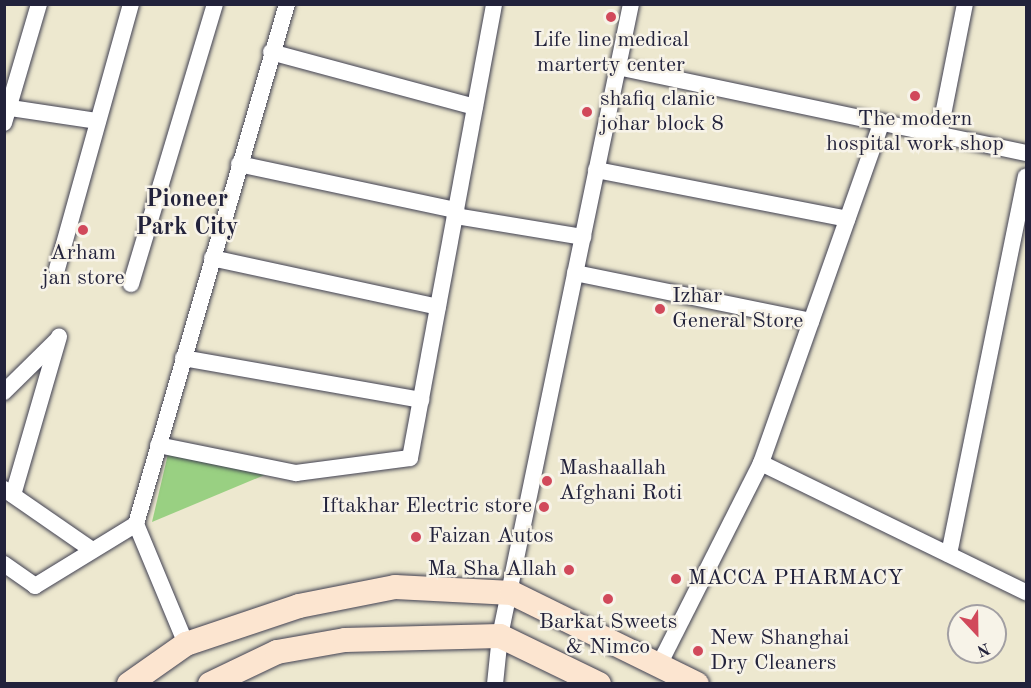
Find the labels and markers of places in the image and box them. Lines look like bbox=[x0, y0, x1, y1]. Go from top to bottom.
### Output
marker: Life line medical marterty center bbox=[604, 10, 618, 24]
place label: Life line medical marterty center bbox=[533, 27, 689, 78]
place label: shafiq clanic johar block 8 bbox=[600, 86, 724, 138]
marker: The modern hospital work shop bbox=[908, 89, 922, 103]
marker: shafiq clanic johar block 8 bbox=[578, 103, 596, 121]
place label: The modern hospital work shop bbox=[826, 106, 1004, 158]
marker: Arham jan store bbox=[76, 223, 90, 237]
place label: Arham jan store bbox=[41, 240, 125, 292]
place label: Izhar General Store bbox=[672, 283, 803, 334]
marker: Izhar General Store bbox=[653, 302, 667, 316]
place label: Mashaallah Afghani Roti bbox=[559, 455, 682, 506]
marker: Mashaallah Afghani Roti bbox=[540, 474, 554, 488]
place label: Iftakhar Electric store bbox=[322, 494, 532, 520]
marker: Iftakhar Electric store bbox=[537, 500, 551, 514]
place label: Faizan Autos bbox=[428, 524, 554, 550]
marker: Faizan Autos bbox=[409, 530, 423, 544]
place label: Ma Sha Allah bbox=[427, 557, 557, 583]
marker: Ma Sha Allah bbox=[562, 563, 576, 577]
place label: MACCA PHARMACY bbox=[688, 566, 903, 592]
marker: MACCA PHARMACY bbox=[669, 572, 683, 586]
marker: Barkat Sweets & Nimco bbox=[601, 592, 615, 606]
place label: Barkat Sweets & Nimco bbox=[539, 609, 677, 660]
place label: New Shanghai Dry Cleaners bbox=[710, 625, 849, 676]
marker: New Shanghai Dry Cleaners bbox=[691, 644, 705, 658]

